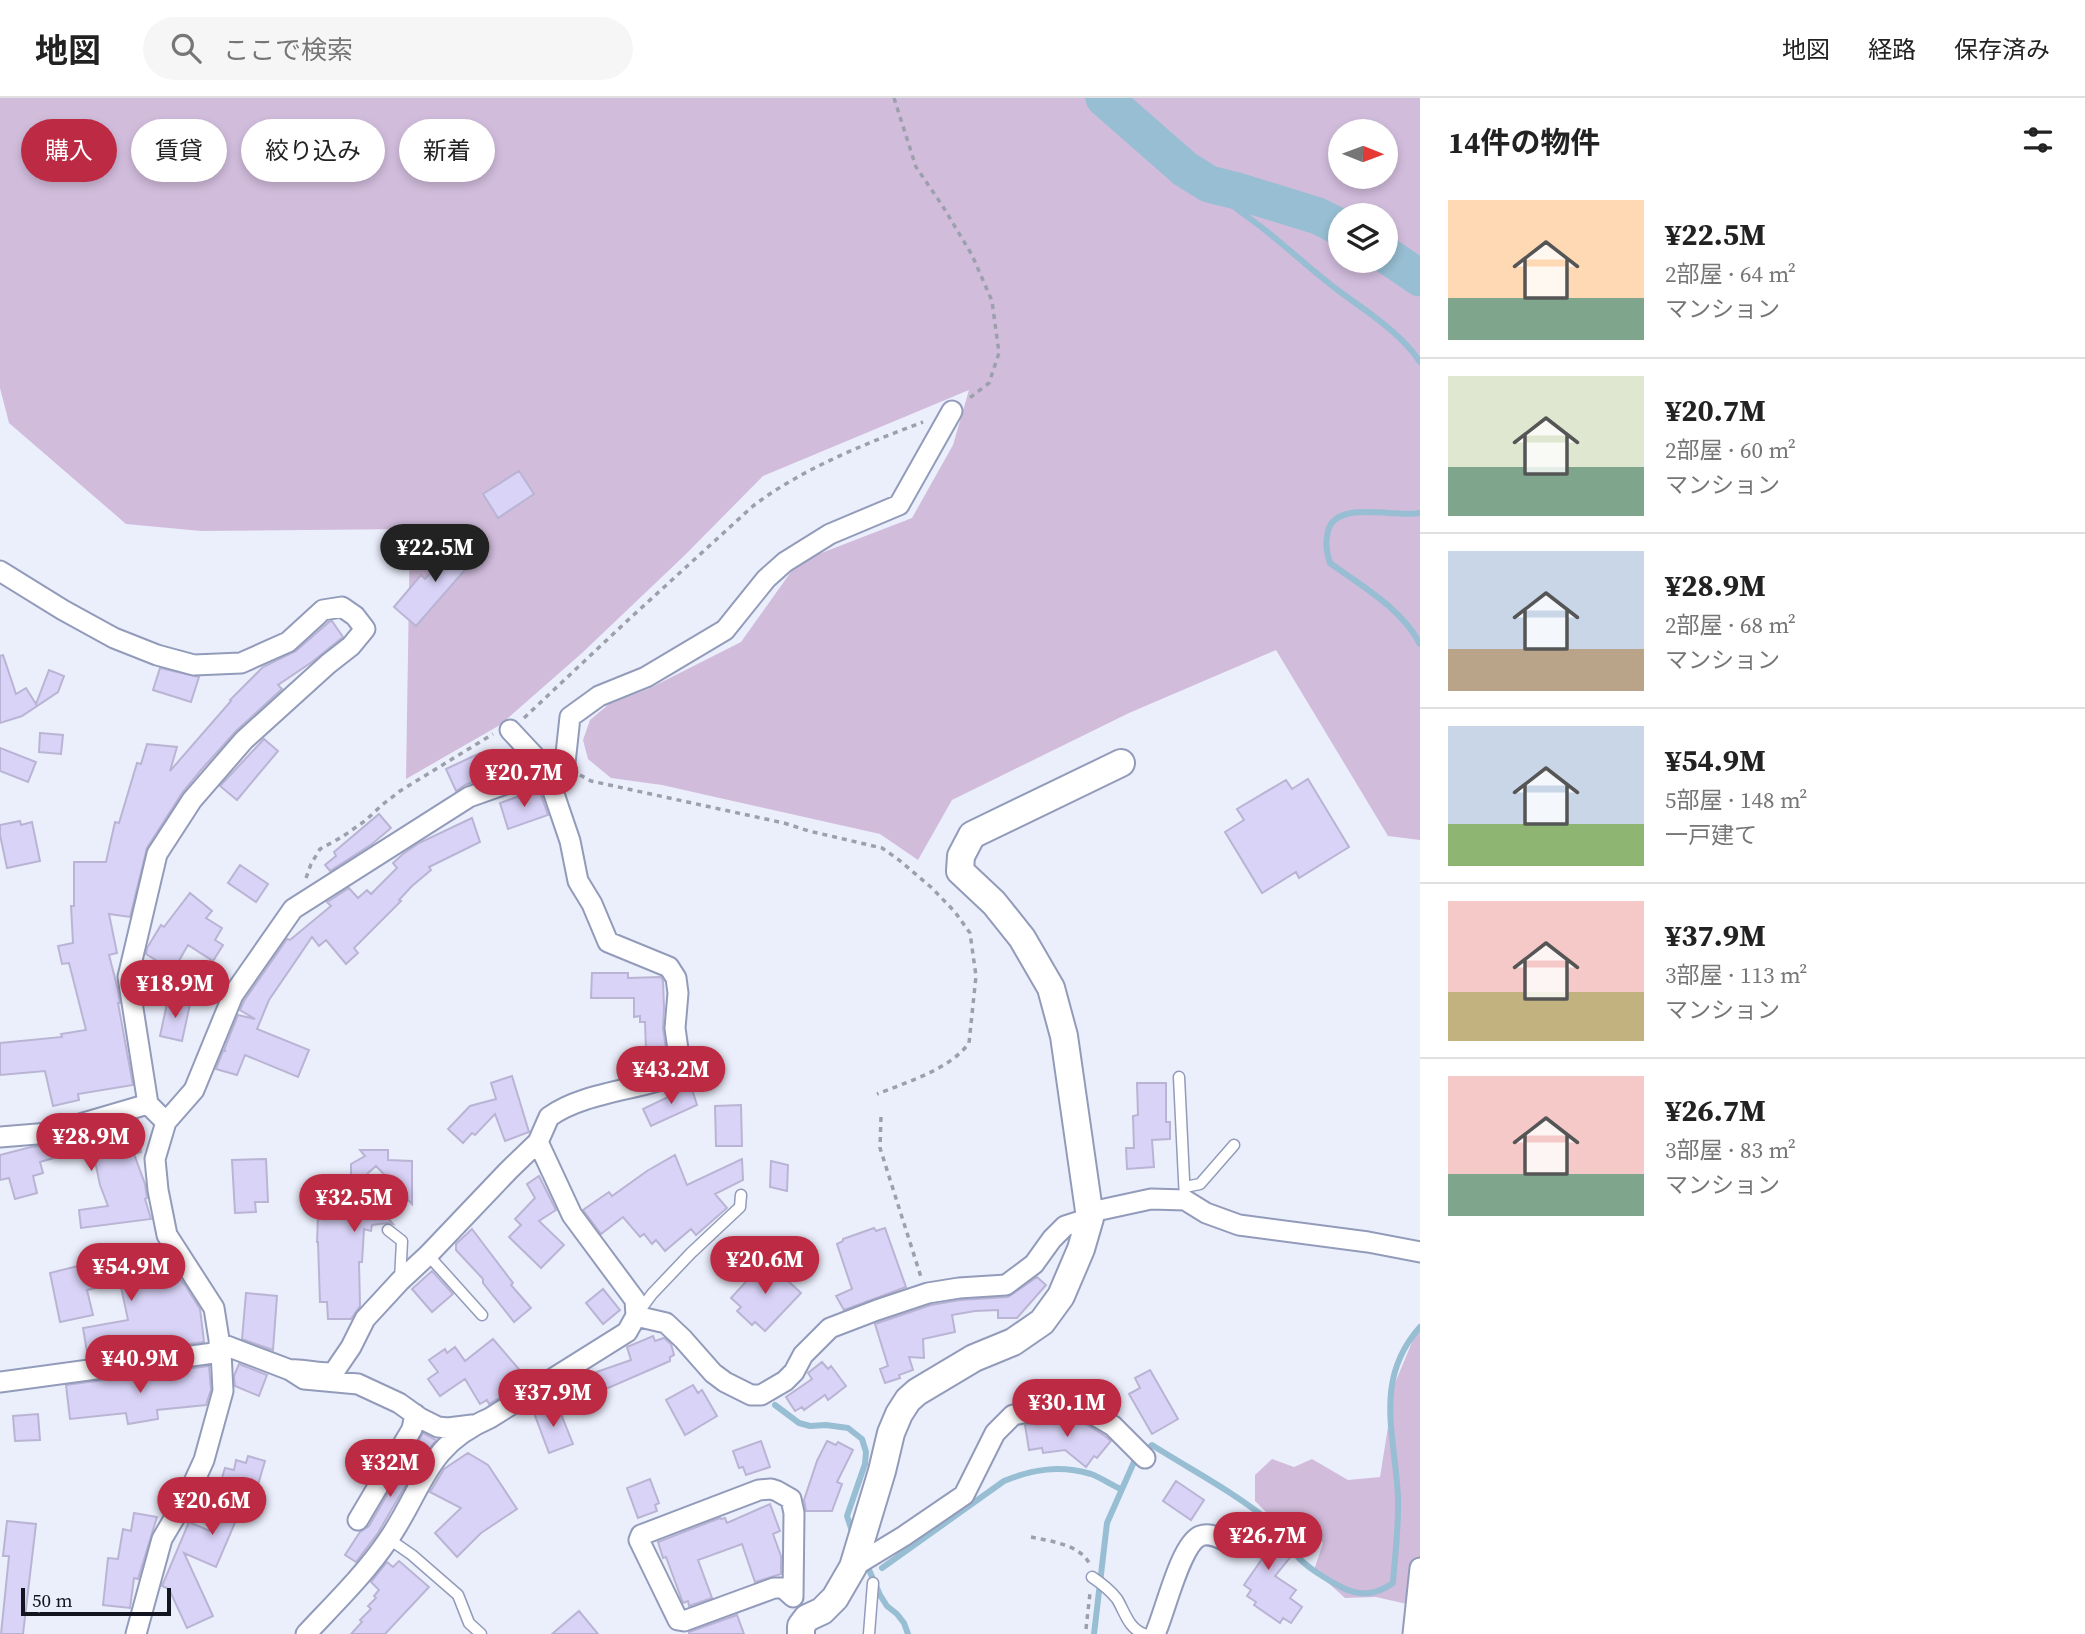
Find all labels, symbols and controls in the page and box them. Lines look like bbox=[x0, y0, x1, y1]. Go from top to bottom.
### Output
search box bbox=[143, 17, 633, 80]
text: 地図 bbox=[35, 28, 101, 73]
icon: search bbox=[167, 29, 205, 67]
text: ここで検索 bbox=[223, 32, 353, 68]
text: 地図 bbox=[1782, 33, 1830, 66]
text: 経路 bbox=[1868, 33, 1916, 66]
text: 保存済み bbox=[1954, 33, 2050, 66]
chip: 購入 bbox=[21, 119, 117, 182]
chip: 賃貸 bbox=[131, 119, 227, 182]
chip: 絞り込み bbox=[241, 119, 385, 182]
chip: 新着 bbox=[399, 119, 495, 182]
north arrow bbox=[1328, 119, 1398, 189]
map controls bbox=[1328, 119, 1398, 273]
icon: filters bbox=[2019, 121, 2057, 159]
text: 14件の物件 bbox=[1448, 122, 1601, 163]
button: layers bbox=[1328, 203, 1398, 273]
text: ¥22.5M bbox=[1665, 214, 1766, 255]
icon: home bbox=[1504, 228, 1588, 312]
text: 2部屋 · 64 m² bbox=[1665, 258, 1796, 290]
text: マンション bbox=[1665, 293, 1780, 325]
text: ¥20.7M bbox=[1665, 390, 1766, 431]
icon: home bbox=[1504, 404, 1588, 488]
text: 2部屋 · 60 m² bbox=[1665, 434, 1796, 466]
text: マンション bbox=[1665, 469, 1780, 501]
pin: ¥22.5M bbox=[378, 524, 492, 584]
text: ¥22.5M bbox=[396, 531, 474, 563]
text: ¥28.9M bbox=[1665, 565, 1766, 606]
icon: home bbox=[1504, 579, 1588, 663]
text: 2部屋 · 68 m² bbox=[1665, 609, 1796, 641]
text: マンション bbox=[1665, 644, 1780, 676]
text: ¥54.9M bbox=[1665, 740, 1766, 781]
pin: ¥20.7M bbox=[467, 750, 581, 809]
icon: home bbox=[1504, 754, 1588, 838]
text: ¥20.7M bbox=[485, 756, 563, 788]
text: 5部屋 · 148 m² bbox=[1665, 784, 1808, 816]
text: 一戸建て bbox=[1665, 819, 1757, 851]
text: ¥37.9M bbox=[1665, 915, 1766, 956]
icon: home bbox=[1504, 929, 1588, 1013]
text: 3部屋 · 113 m² bbox=[1665, 959, 1808, 991]
pin: ¥18.9M bbox=[118, 960, 232, 1020]
text: ¥18.9M bbox=[136, 967, 214, 999]
text: マンション bbox=[1665, 994, 1780, 1026]
pin: ¥43.2M bbox=[614, 1046, 728, 1106]
text: ¥43.2M bbox=[632, 1053, 710, 1085]
text: ¥26.7M bbox=[1665, 1090, 1766, 1131]
icon: home bbox=[1504, 1104, 1588, 1188]
pin: ¥28.9M bbox=[34, 1114, 148, 1173]
text: ¥28.9M bbox=[52, 1120, 130, 1152]
text: 3部屋 · 83 m² bbox=[1665, 1134, 1796, 1166]
text: マンション bbox=[1665, 1169, 1780, 1201]
pin: ¥32.5M bbox=[297, 1174, 411, 1234]
text: ¥32.5M bbox=[315, 1181, 393, 1213]
pin: ¥20.6M bbox=[708, 1236, 822, 1296]
text: ¥20.6M bbox=[726, 1243, 804, 1275]
pin: ¥54.9M bbox=[74, 1244, 188, 1303]
text: ¥54.9M bbox=[92, 1250, 170, 1282]
pin: ¥40.9M bbox=[83, 1336, 197, 1395]
text: ¥40.9M bbox=[101, 1342, 179, 1374]
pin: ¥37.9M bbox=[496, 1370, 610, 1429]
text: ¥37.9M bbox=[514, 1376, 592, 1408]
pin: ¥30.1M bbox=[1010, 1380, 1124, 1439]
text: ¥30.1M bbox=[1028, 1386, 1106, 1418]
pin: ¥32M bbox=[349, 1440, 431, 1499]
text: ¥32M bbox=[361, 1446, 419, 1478]
pin: ¥20.6M bbox=[155, 1478, 269, 1537]
text: ¥20.6M bbox=[173, 1484, 251, 1516]
pin: ¥26.7M bbox=[1211, 1512, 1325, 1572]
text: ¥26.7M bbox=[1229, 1519, 1307, 1551]
scale bar bbox=[21, 1585, 172, 1617]
text: 50 m bbox=[32, 1587, 73, 1613]

